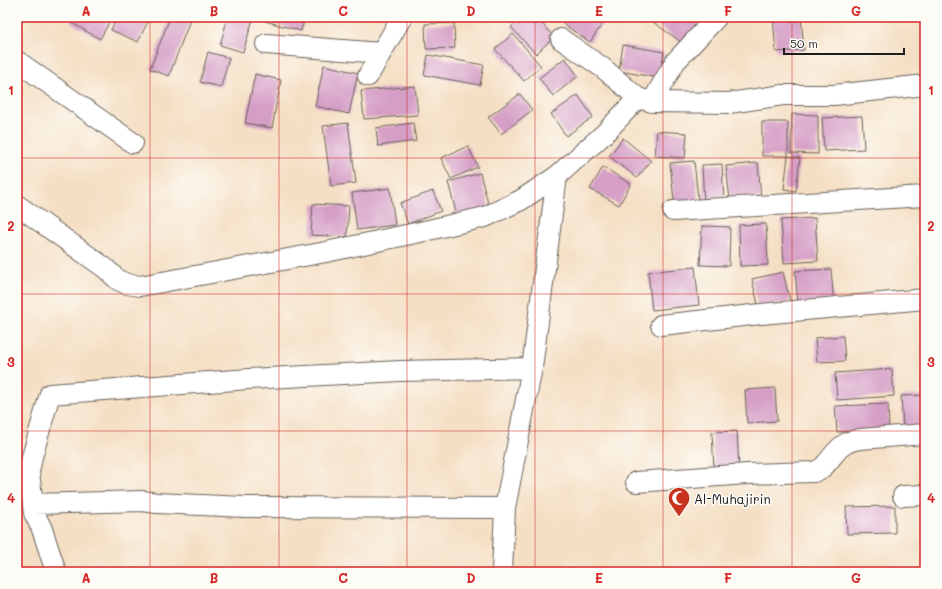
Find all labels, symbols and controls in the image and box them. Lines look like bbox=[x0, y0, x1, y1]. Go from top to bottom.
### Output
text: A bbox=[81, 2, 91, 19]
text: B bbox=[210, 2, 219, 19]
text: C bbox=[338, 2, 348, 19]
text: D bbox=[466, 2, 476, 19]
text: E bbox=[595, 2, 603, 19]
text: F bbox=[724, 2, 732, 19]
text: G bbox=[851, 2, 861, 19]
scale bar bbox=[784, 30, 904, 56]
text: 50 m bbox=[790, 35, 818, 51]
text: 1 bbox=[8, 81, 14, 98]
text: 1 bbox=[928, 81, 934, 98]
text: 2 bbox=[7, 217, 15, 234]
text: 2 bbox=[927, 217, 935, 234]
text: 3 bbox=[7, 353, 15, 370]
text: 3 bbox=[927, 353, 935, 370]
mosque icon: Al-Muhajirin bbox=[666, 485, 692, 518]
text: 4 bbox=[7, 489, 15, 506]
text: 4 bbox=[927, 489, 935, 506]
place label: Al-Muhajirin bbox=[694, 490, 771, 507]
text: A bbox=[81, 569, 91, 586]
text: B bbox=[210, 569, 219, 586]
text: C bbox=[338, 569, 348, 586]
text: D bbox=[466, 569, 476, 586]
text: E bbox=[595, 569, 603, 586]
text: F bbox=[724, 569, 732, 586]
text: G bbox=[851, 569, 861, 586]

